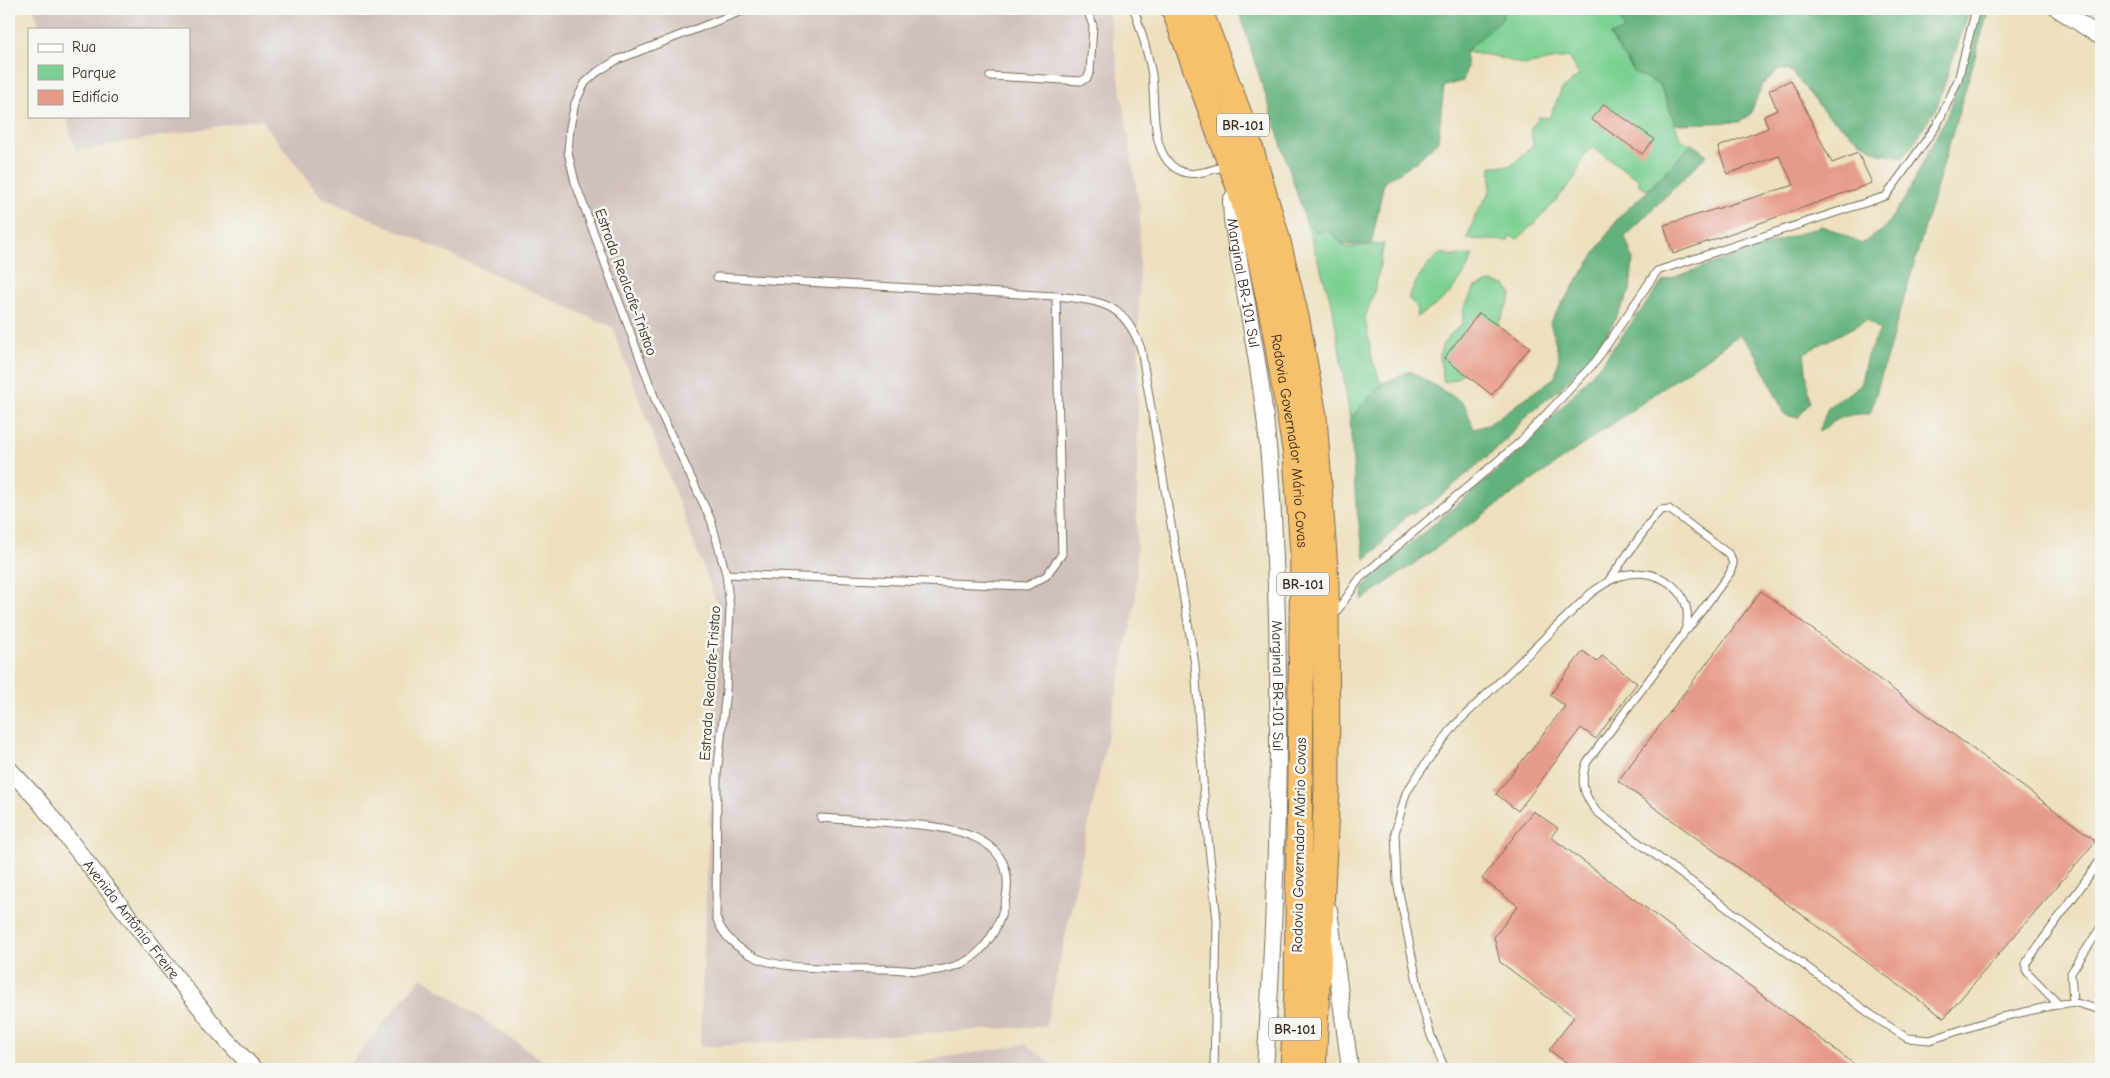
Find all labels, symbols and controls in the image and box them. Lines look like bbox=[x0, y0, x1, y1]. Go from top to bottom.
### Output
legend bbox=[28, 28, 190, 118]
text: Rua bbox=[72, 38, 96, 56]
text: Parque bbox=[72, 64, 117, 82]
text: Edifício bbox=[72, 88, 119, 106]
road number: BR-101 bbox=[1217, 114, 1269, 136]
street label: Estrada Realcafe-Tristao bbox=[591, 206, 661, 358]
street label: Marginal BR-101 Sul bbox=[1223, 217, 1264, 349]
street label: Rodovia Governador Mário Covas bbox=[1267, 333, 1312, 548]
road number: BR-101 bbox=[1277, 572, 1329, 596]
street label: Estrada Realcafe-Tristao bbox=[696, 605, 724, 761]
street label: Marginal BR-101 Sul bbox=[1268, 620, 1287, 751]
street label: Rodovia Governador Mário Covas bbox=[1288, 737, 1310, 953]
street label: Avenida Antônio Freire bbox=[79, 856, 184, 983]
road number: BR-101 bbox=[1269, 1018, 1321, 1040]

